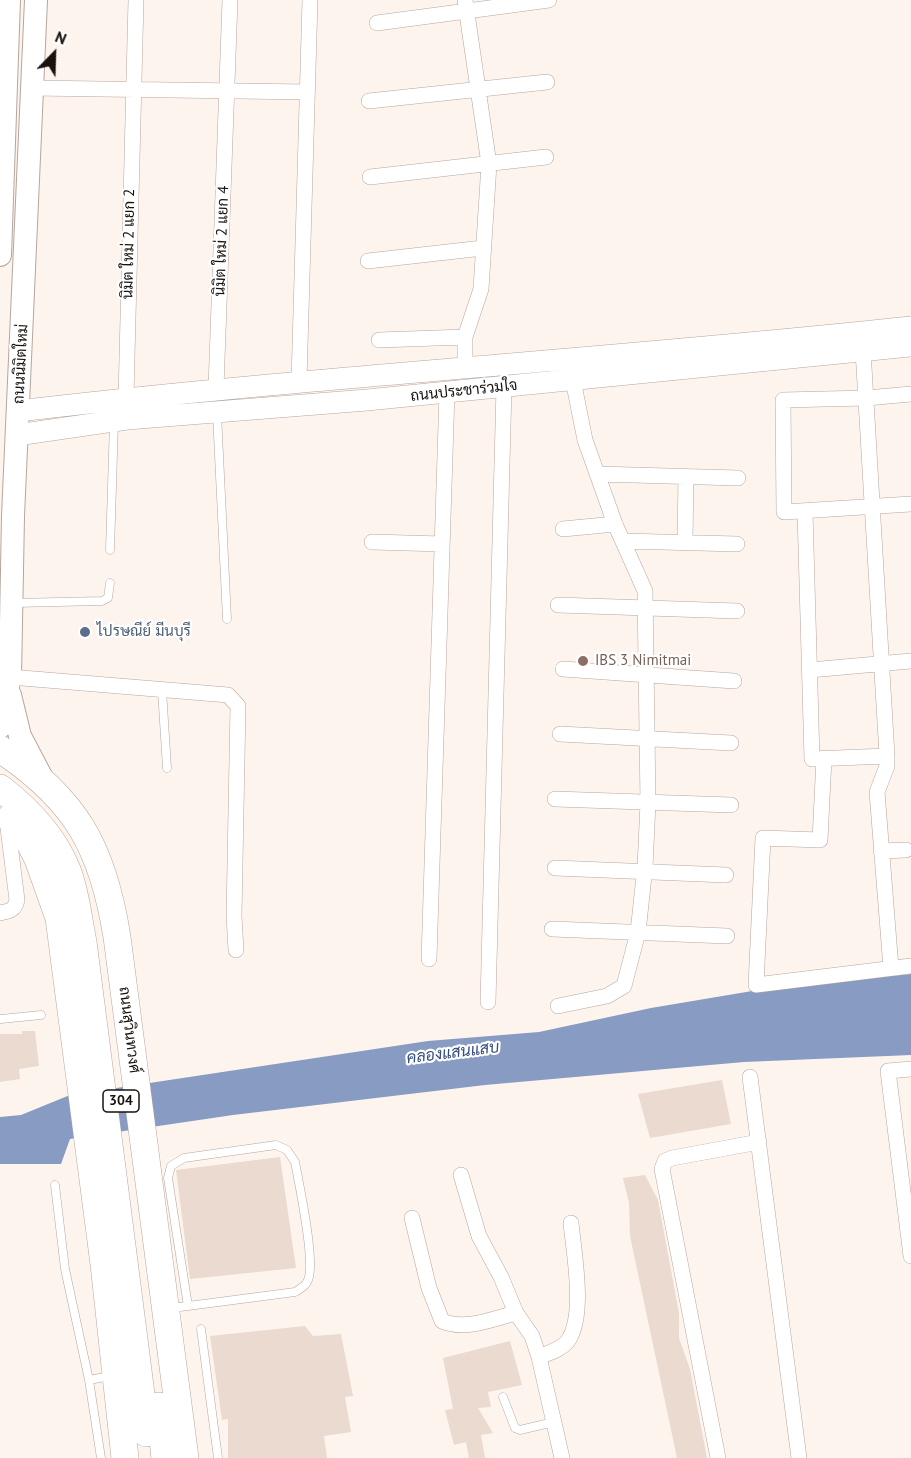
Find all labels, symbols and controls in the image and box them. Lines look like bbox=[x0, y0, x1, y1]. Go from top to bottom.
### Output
north arrow bbox=[24, 24, 84, 84]
text: N bbox=[52, 26, 70, 49]
street label: นิมิต ใหม่ 2 แยก 4 bbox=[211, 185, 233, 297]
street label: นิมิต ใหม่ 2 แยก 2 bbox=[119, 189, 139, 299]
street label: ถนนนิมิตใหม่ bbox=[10, 324, 32, 404]
street label: ถนนประชาร่วมใจ bbox=[410, 376, 518, 406]
place label: ไปรษณีย์ มีนบุรี bbox=[97, 623, 191, 641]
marker: ไปรษณีย์ มีนบุรี bbox=[78, 625, 92, 639]
place label: IBS 3 Nimitmai bbox=[595, 652, 691, 670]
marker: IBS 3 Nimitmai bbox=[576, 654, 590, 668]
street label: ถนนสุวินทวงศ์ bbox=[115, 986, 143, 1074]
water label: คลองแสนแสบ bbox=[406, 1038, 500, 1068]
road number: 304 bbox=[103, 1090, 139, 1112]

